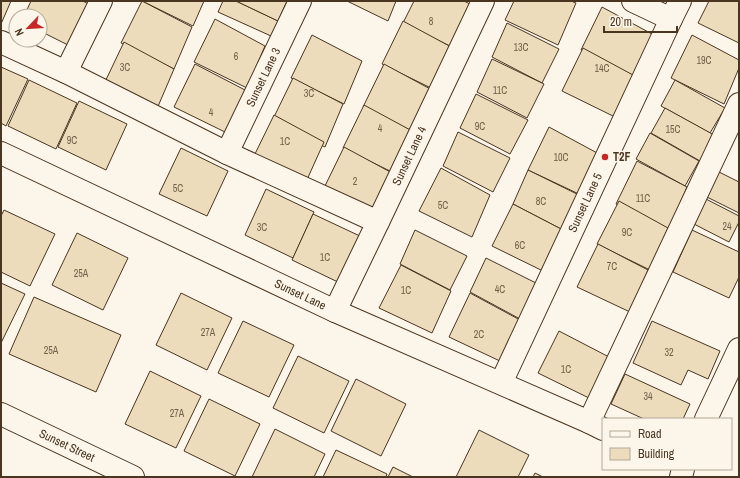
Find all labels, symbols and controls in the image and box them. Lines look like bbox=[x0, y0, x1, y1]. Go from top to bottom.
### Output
north arrow bbox=[8, 8, 48, 48]
scale bar bbox=[604, 8, 677, 34]
text: 20 m bbox=[610, 14, 632, 30]
house number: 8 bbox=[429, 15, 434, 28]
text: N bbox=[11, 26, 27, 38]
house number: 13C bbox=[513, 41, 529, 54]
street label: Sunset Lane 3 bbox=[242, 45, 284, 109]
house number: 6 bbox=[234, 50, 239, 63]
house number: 19C bbox=[696, 54, 712, 67]
house number: 3C bbox=[120, 61, 130, 74]
house number: 14C bbox=[594, 62, 610, 75]
house number: 11C bbox=[493, 84, 507, 97]
house number: 3C bbox=[304, 87, 314, 100]
house number: 4 bbox=[209, 106, 214, 119]
house number: 9C bbox=[475, 120, 485, 133]
house number: 4 bbox=[378, 122, 383, 135]
street label: Sunset Lane 4 bbox=[389, 123, 430, 188]
house number: 15C bbox=[665, 123, 681, 136]
house number: 9C bbox=[67, 134, 77, 147]
house number: 1C bbox=[280, 135, 290, 148]
place label: T2F bbox=[613, 149, 631, 165]
house number: 10C bbox=[553, 151, 569, 164]
marker: T2F bbox=[600, 152, 610, 162]
street label: Sunset Lane 5 bbox=[564, 170, 606, 235]
house number: 2 bbox=[353, 175, 358, 188]
house number: 5C bbox=[173, 182, 183, 195]
house number: 11C bbox=[636, 192, 650, 205]
house number: 8C bbox=[536, 195, 546, 208]
house number: 5C bbox=[438, 199, 448, 212]
house number: 24 bbox=[722, 220, 732, 233]
house number: 3C bbox=[257, 221, 267, 234]
house number: 9C bbox=[622, 226, 632, 239]
house number: 6C bbox=[515, 239, 525, 252]
house number: 1C bbox=[320, 251, 330, 264]
house number: 7C bbox=[607, 260, 617, 273]
house number: 25A bbox=[74, 267, 89, 280]
street label: Sunset Lane bbox=[272, 275, 329, 314]
house number: 4C bbox=[495, 283, 505, 296]
house number: 1C bbox=[401, 284, 411, 297]
house number: 27A bbox=[201, 326, 216, 339]
house number: 2C bbox=[474, 328, 484, 341]
house number: 25A bbox=[44, 344, 59, 357]
house number: 32 bbox=[664, 346, 674, 359]
house number: 1C bbox=[561, 363, 571, 376]
house number: 34 bbox=[643, 390, 653, 403]
house number: 27A bbox=[170, 407, 185, 420]
legend bbox=[602, 418, 732, 470]
street label: Sunset Street bbox=[36, 425, 98, 466]
text: Road bbox=[638, 426, 662, 442]
text: Building bbox=[638, 446, 675, 462]

